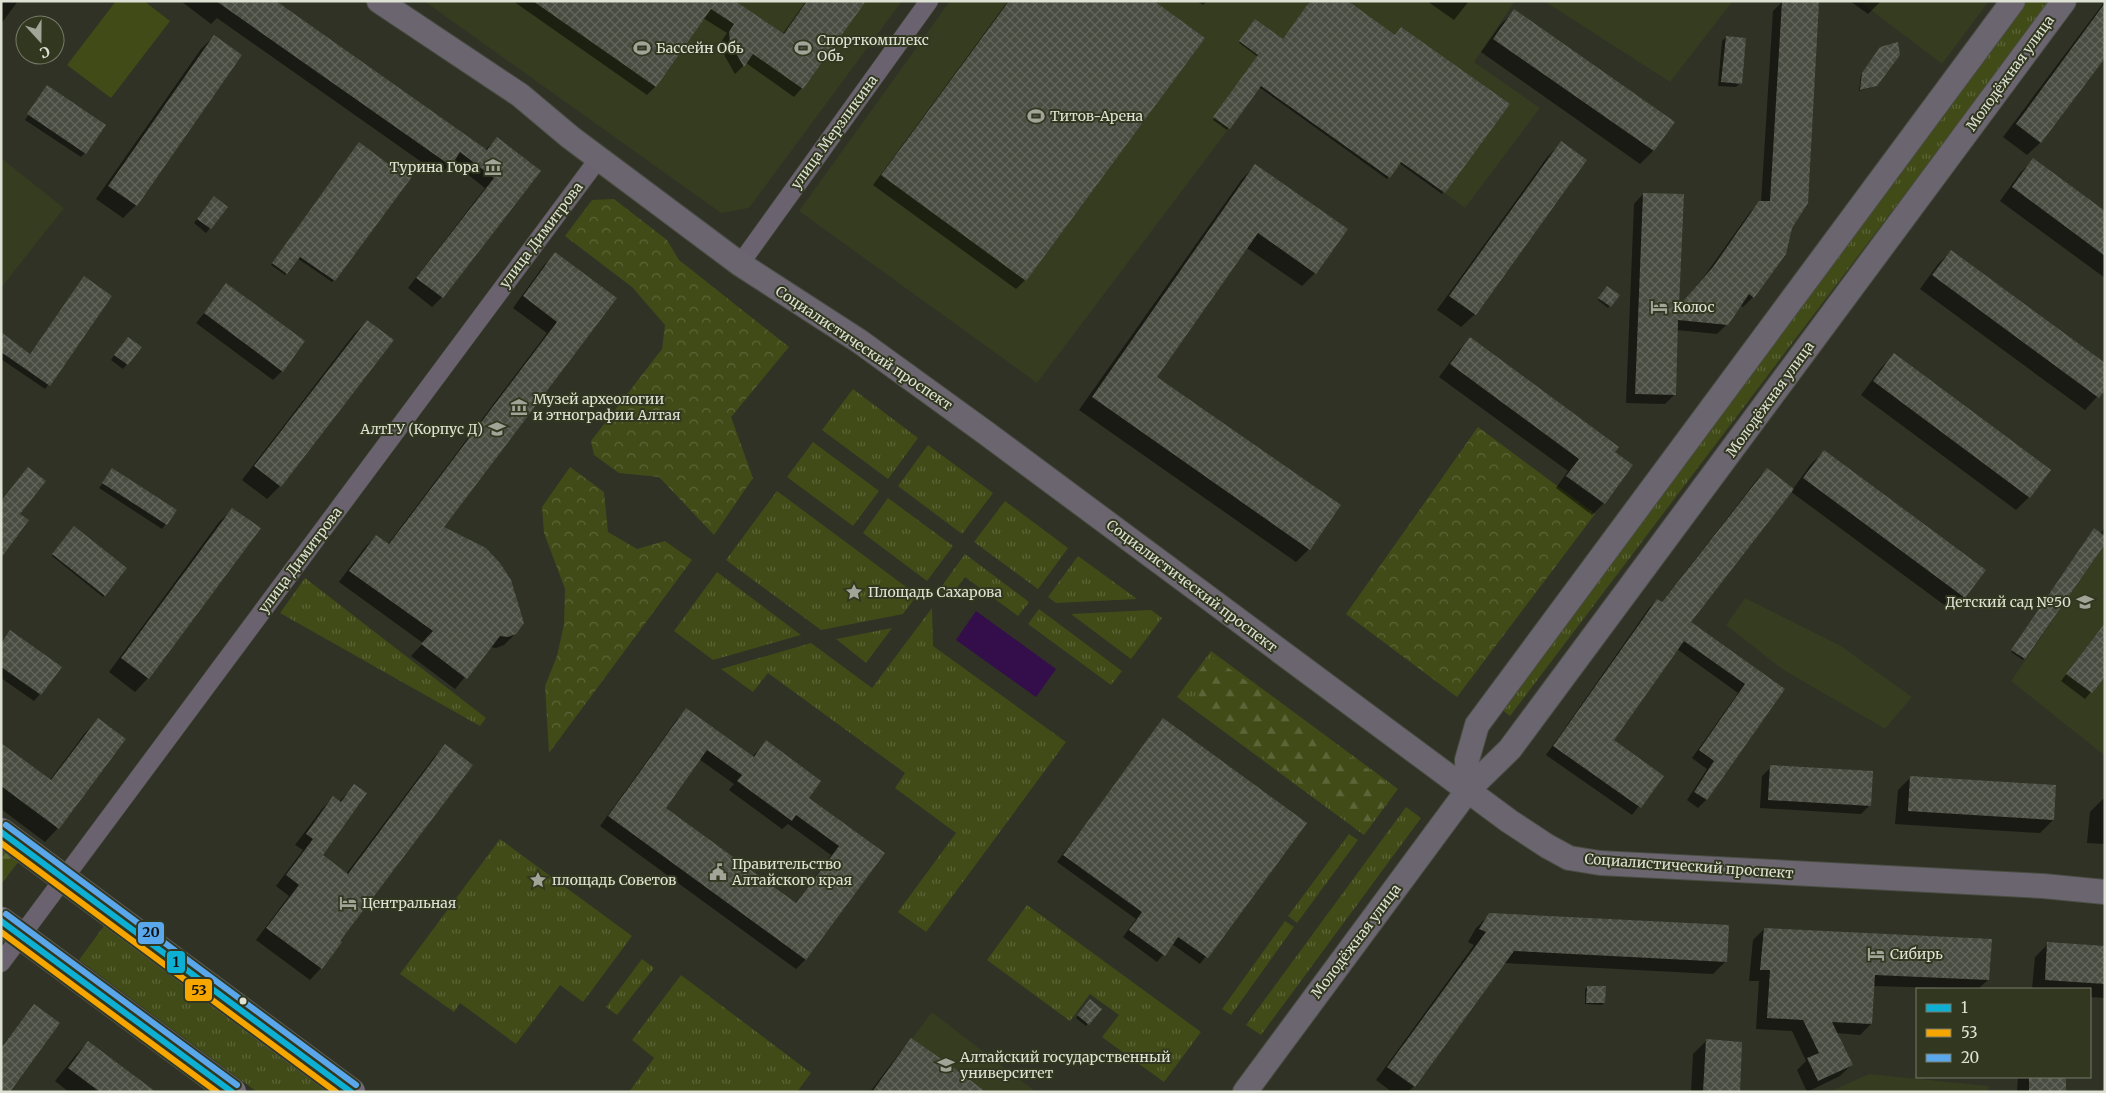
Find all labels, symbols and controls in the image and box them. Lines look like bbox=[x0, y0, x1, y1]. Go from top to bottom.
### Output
street label: Молодёжная улица bbox=[1962, 11, 2058, 134]
north arrow bbox=[15, 15, 65, 65]
place label: Спорткомплекс Обь bbox=[817, 31, 929, 65]
sports icon: Бассейн Обь bbox=[632, 38, 652, 58]
sports icon: Спорткомплекс Обь bbox=[793, 38, 813, 58]
place label: Бассейн Обь bbox=[656, 39, 744, 57]
text: С bbox=[37, 42, 52, 62]
street label: улица Мерзликина bbox=[787, 71, 882, 193]
sports icon: Титов-Арена bbox=[1026, 106, 1046, 126]
place label: Титов-Арена bbox=[1050, 107, 1144, 125]
museum icon: Турина Гора bbox=[483, 157, 503, 177]
place label: Турина Гора bbox=[390, 158, 479, 176]
street label: улица Димитрова bbox=[495, 178, 587, 292]
street label: Социалистический проспект bbox=[772, 282, 956, 414]
hotel icon: Колос bbox=[1649, 297, 1669, 317]
place label: Колос bbox=[1673, 298, 1714, 316]
street label: Молодёжная улица bbox=[1722, 337, 1818, 460]
place label: Музей археологии и этнографии Алтая bbox=[533, 390, 681, 424]
museum icon: Музей археологии и этнографии Алтая bbox=[509, 397, 529, 417]
school or university icon: АлтГУ (Корпус Д) bbox=[487, 419, 507, 439]
place label: АлтГУ (Корпус Д) bbox=[359, 420, 483, 438]
street label: улица Димитрова bbox=[254, 503, 346, 617]
street label: Социалистический проспект bbox=[1103, 516, 1281, 657]
place icon: Площадь Сахарова bbox=[844, 582, 864, 602]
place label: Площадь Сахарова bbox=[868, 583, 1003, 601]
school or university icon: Детский сад №50 bbox=[2075, 592, 2095, 612]
place label: Детский сад №50 bbox=[1946, 593, 2071, 611]
street label: Социалистический проспект bbox=[1584, 850, 1795, 882]
place label: Правительство Алтайского края bbox=[731, 855, 852, 889]
public building icon: Правительство Алтайского края bbox=[708, 862, 728, 882]
place icon: площадь Советов bbox=[528, 870, 548, 890]
place label: площадь Советов bbox=[552, 871, 676, 889]
street label: Молодёжная улица bbox=[1307, 880, 1405, 1002]
hotel icon: Центральная bbox=[338, 893, 358, 913]
place label: Центральная bbox=[362, 894, 456, 912]
line badge: 20 bbox=[137, 921, 165, 945]
text: 20 bbox=[142, 923, 160, 941]
hotel icon: Сибирь bbox=[1866, 944, 1886, 964]
place label: Сибирь bbox=[1890, 945, 1943, 963]
line badge: 1 bbox=[166, 950, 186, 974]
text: 1 bbox=[173, 953, 180, 971]
line badge: 53 bbox=[184, 978, 213, 1002]
text: 53 bbox=[191, 981, 207, 999]
legend bbox=[1916, 988, 2091, 1078]
unlabelled marker bbox=[238, 996, 248, 1006]
text: 1 bbox=[1961, 998, 1968, 1017]
text: 53 bbox=[1961, 1023, 1978, 1042]
place label: Алтайский государственный университет bbox=[959, 1048, 1171, 1082]
text: 20 bbox=[1961, 1048, 1979, 1067]
school or university icon: Алтайский государственный университет bbox=[936, 1055, 956, 1075]

